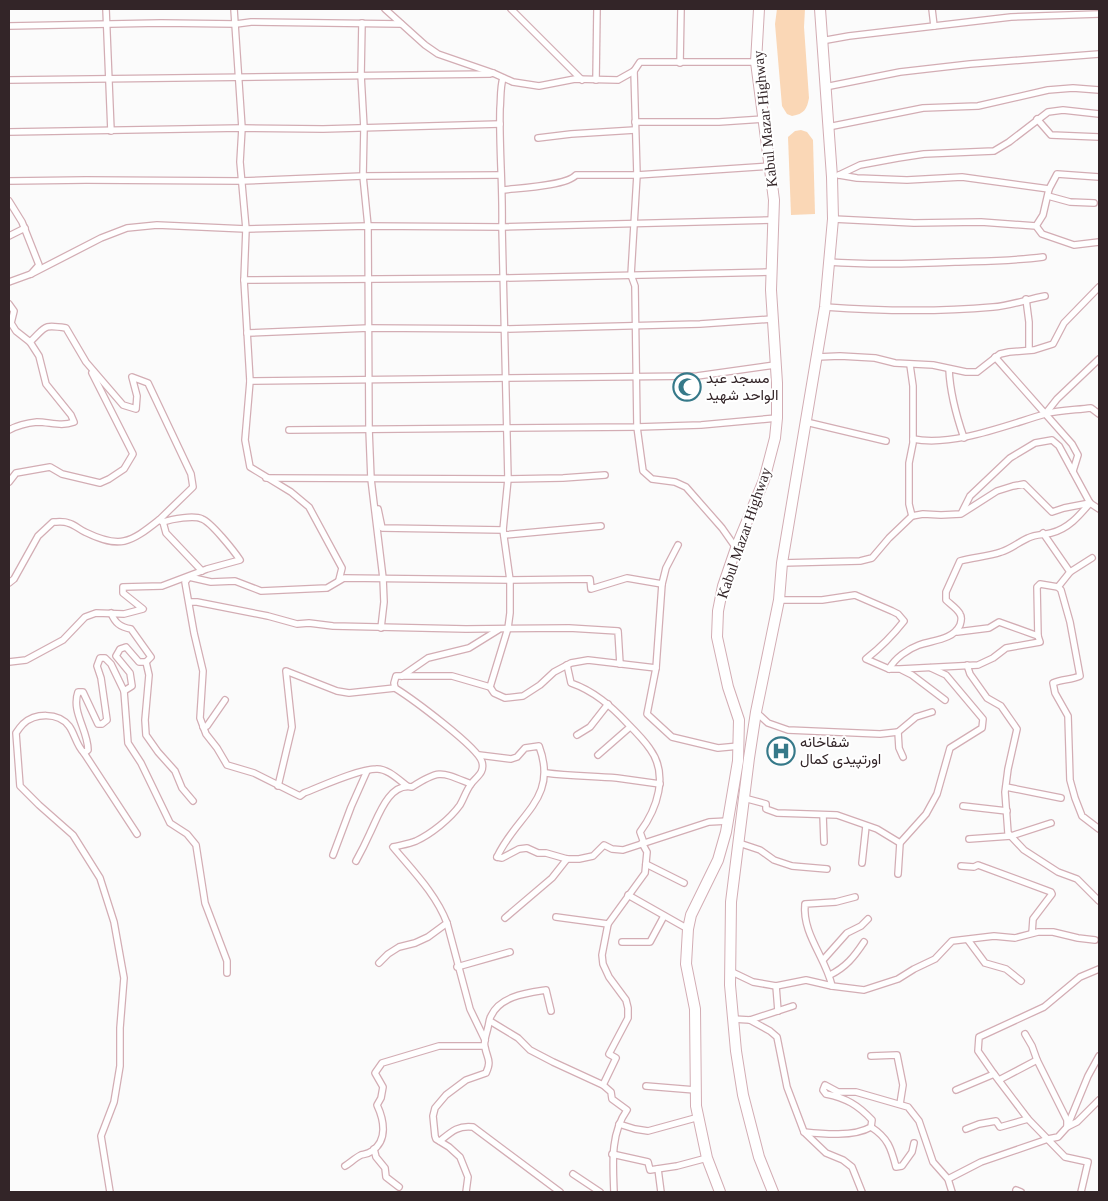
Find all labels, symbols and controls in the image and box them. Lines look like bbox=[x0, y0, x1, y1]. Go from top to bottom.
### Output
street label: Kabul Mazar Highway bbox=[750, 49, 780, 188]
place label: مسجد عبد الواحد شهید bbox=[706, 370, 778, 404]
mosque icon: مسجد عبد الواحد شهید bbox=[672, 372, 702, 402]
street label: Kabul Mazar Highway bbox=[714, 465, 774, 601]
place label: شفاخانه اورتپیدی کمال bbox=[800, 734, 881, 769]
hospital icon: شفاخانه اورتپیدی کمال bbox=[766, 736, 796, 766]

